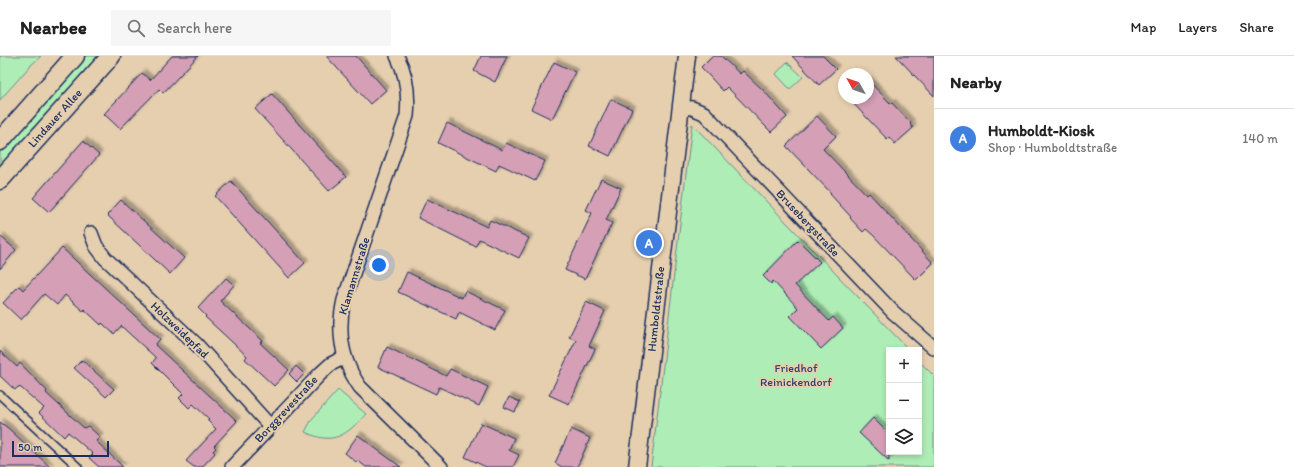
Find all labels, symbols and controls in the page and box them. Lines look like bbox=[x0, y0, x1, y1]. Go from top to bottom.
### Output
search box bbox=[111, 10, 391, 46]
text: Nearbee bbox=[20, 16, 87, 39]
icon: search bbox=[125, 17, 147, 39]
text: Search here bbox=[157, 19, 232, 37]
text: Map bbox=[1131, 19, 1156, 36]
text: Layers bbox=[1178, 19, 1217, 36]
text: Share bbox=[1239, 19, 1274, 36]
north arrow bbox=[838, 68, 874, 104]
text: Nearby bbox=[950, 72, 1002, 92]
street label: Lindauer Allee bbox=[25, 86, 85, 150]
text: Humboldt-Kiosk bbox=[988, 122, 1094, 140]
text: A bbox=[959, 131, 967, 146]
text: 140 m bbox=[1242, 131, 1278, 146]
text: Shop · Humboldtstraße bbox=[988, 140, 1117, 155]
street label: Brusebergstraße bbox=[773, 186, 843, 260]
pin: A bbox=[636, 228, 662, 258]
street label: Klamannstraße bbox=[336, 235, 373, 316]
your location bbox=[369, 255, 389, 275]
street label: Humboldtstraße bbox=[645, 265, 667, 352]
street label: Holzweidepfad bbox=[148, 299, 212, 362]
map controls bbox=[886, 347, 922, 455]
button: + bbox=[886, 347, 922, 383]
park label: Friedhof Reinickendorf bbox=[760, 361, 832, 389]
street label: Borggrevestraße bbox=[251, 372, 321, 445]
button: − bbox=[886, 383, 922, 419]
button: layers bbox=[886, 419, 922, 455]
scale bar bbox=[12, 439, 109, 458]
text: 50 m bbox=[18, 441, 42, 454]

